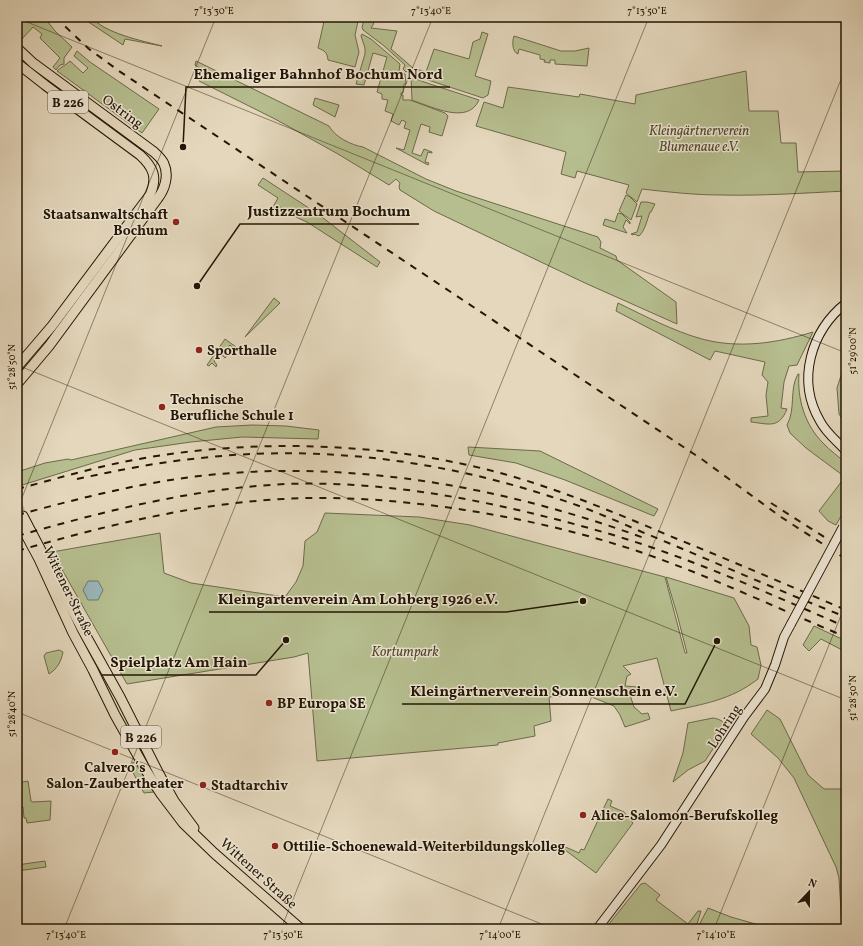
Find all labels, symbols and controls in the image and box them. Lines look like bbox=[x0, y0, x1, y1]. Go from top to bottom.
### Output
text: 7°13'30"E bbox=[194, 4, 234, 18]
text: 7°13'40"E bbox=[411, 4, 451, 18]
text: 7°13'50"E bbox=[627, 4, 667, 18]
callout: Ehemaliger Bahnhof Bochum Nord bbox=[186, 60, 450, 87]
text: Ehemaliger Bahnhof Bochum Nord bbox=[193, 65, 443, 86]
road number: B 226 bbox=[48, 91, 88, 113]
street label: Ostring bbox=[98, 91, 147, 134]
park label: Kleingärtnerverein Blumenaue e.V. bbox=[649, 122, 749, 157]
callout: Justizzentrum Bochum bbox=[240, 197, 419, 224]
text: Justizzentrum Bochum bbox=[246, 202, 411, 223]
place label: Staatsanwaltschaft Bochum bbox=[43, 206, 168, 241]
marker: Staatsanwaltschaft Bochum bbox=[171, 217, 181, 227]
text: 51°29'00"N bbox=[846, 327, 860, 375]
place label: Sporthalle bbox=[207, 342, 277, 361]
text: 51°28'50"N bbox=[5, 343, 19, 390]
marker: Sporthalle bbox=[194, 345, 204, 355]
place label: Technische Berufliche Schule 1 bbox=[170, 391, 294, 426]
marker: Technische Berufliche Schule 1 bbox=[157, 402, 167, 412]
street label: Wittener Straße bbox=[38, 543, 98, 640]
callout: Kleingartenverein Am Lohberg 1926 e.V. bbox=[209, 585, 506, 612]
text: Kleingartenverein Am Lohberg 1926 e.V. bbox=[218, 590, 498, 611]
park label: Kortumpark bbox=[371, 643, 439, 662]
callout: Spielplatz Am Hain bbox=[102, 648, 256, 675]
text: Spielplatz Am Hain bbox=[110, 653, 248, 674]
text: 51°28'50"N bbox=[846, 674, 860, 721]
callout: Kleingärtnerverein Sonnenschein e.V. bbox=[402, 677, 685, 704]
text: Kleingärtnerverein Sonnenschein e.V. bbox=[410, 682, 678, 703]
text: 51°28'40"N bbox=[5, 690, 19, 737]
place label: BP Europa SE bbox=[277, 695, 366, 714]
marker: BP Europa SE bbox=[264, 698, 274, 708]
street label: Lohring bbox=[704, 701, 747, 753]
road number: B 226 bbox=[121, 726, 161, 748]
marker: Calvero´s Salon-Zaubertheater bbox=[110, 747, 120, 757]
place label: Calvero´s Salon-Zaubertheater bbox=[46, 759, 184, 794]
place label: Stadtarchiv bbox=[211, 777, 288, 796]
marker: Stadtarchiv bbox=[198, 780, 208, 790]
place label: Alice-Salomon-Berufskolleg bbox=[591, 807, 778, 826]
marker: Alice-Salomon-Berufskolleg bbox=[578, 810, 588, 820]
street label: Wittener Straße bbox=[215, 834, 301, 914]
place label: Ottilie-Schoenewald-Weiterbildungskolleg bbox=[283, 838, 565, 857]
marker: Ottilie-Schoenewald-Weiterbildungskolleg bbox=[270, 841, 280, 851]
north arrow bbox=[789, 872, 829, 912]
text: N bbox=[806, 876, 819, 893]
text: 7°13'40"E bbox=[46, 928, 86, 942]
text: 7°13'50"E bbox=[263, 928, 303, 942]
text: 7°14'00"E bbox=[479, 928, 521, 942]
text: 7°14'10"E bbox=[696, 928, 736, 942]

